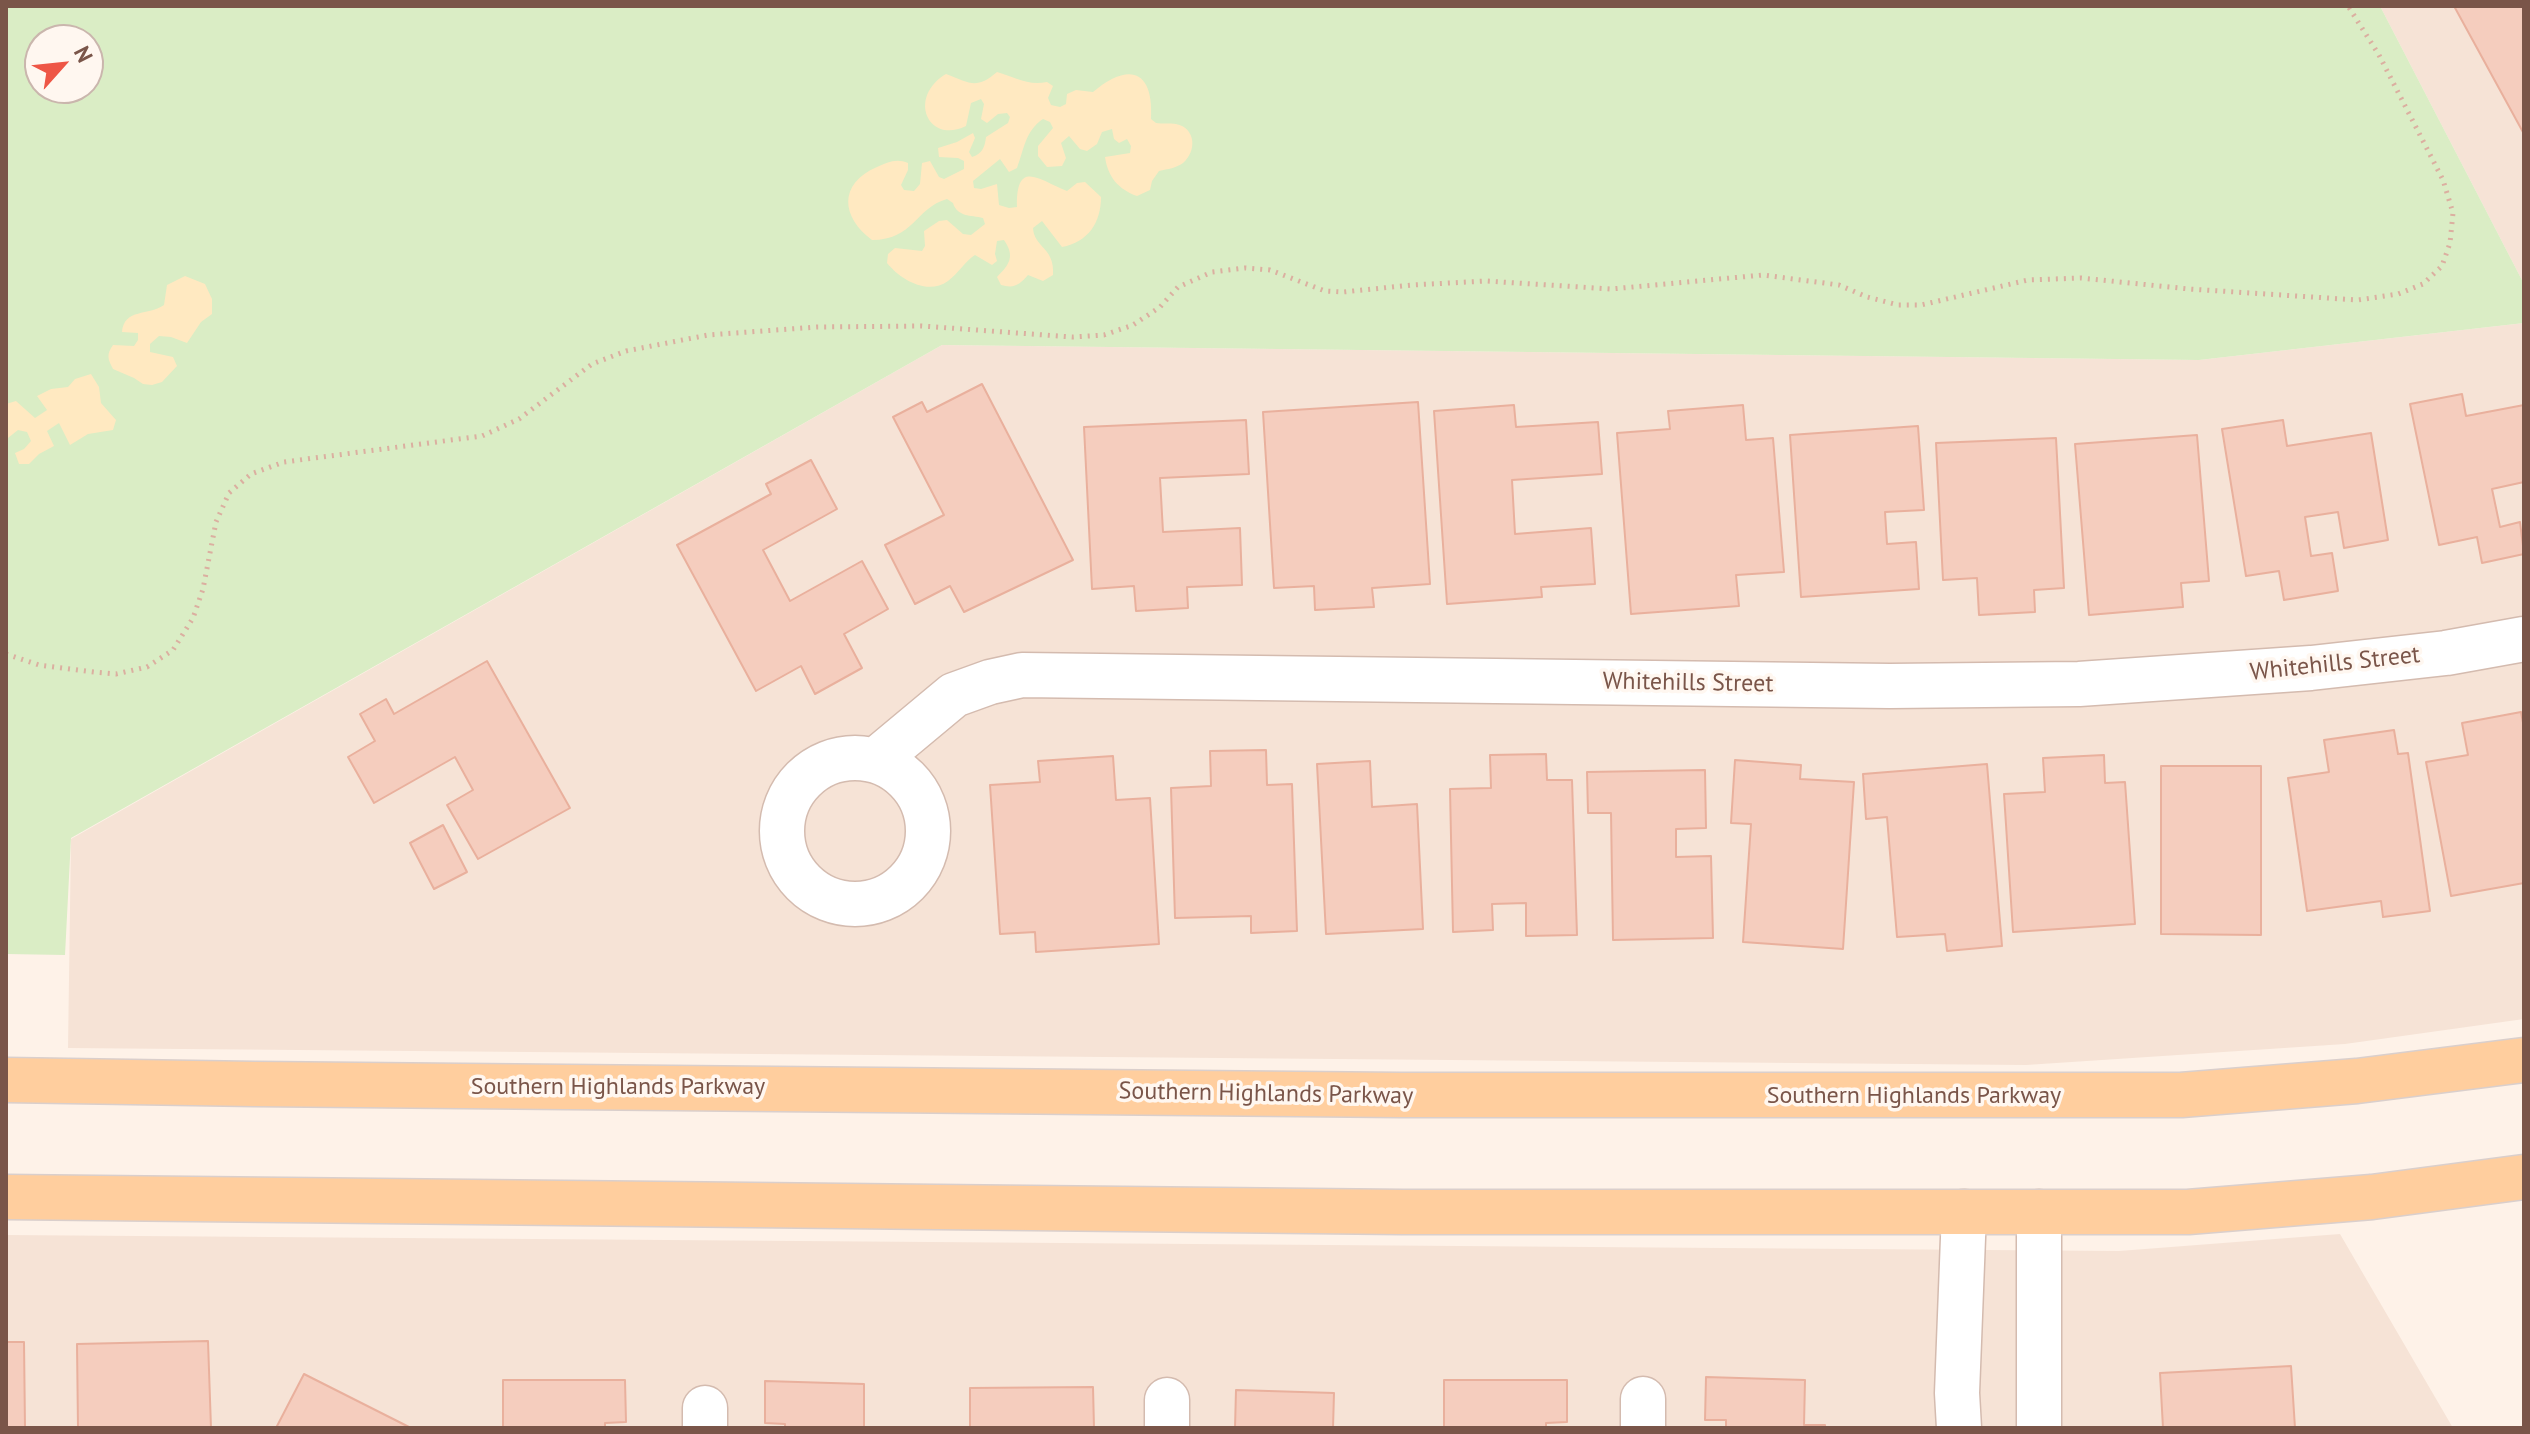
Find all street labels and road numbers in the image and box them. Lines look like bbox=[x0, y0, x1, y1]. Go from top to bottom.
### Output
street label: Whitehills Street bbox=[2249, 641, 2421, 687]
street label: Whitehills Street bbox=[1602, 667, 1774, 699]
street label: Southern Highlands Parkway bbox=[471, 1073, 765, 1101]
street label: Southern Highlands Parkway bbox=[1118, 1077, 1414, 1111]
street label: Southern Highlands Parkway bbox=[1767, 1082, 2061, 1110]

